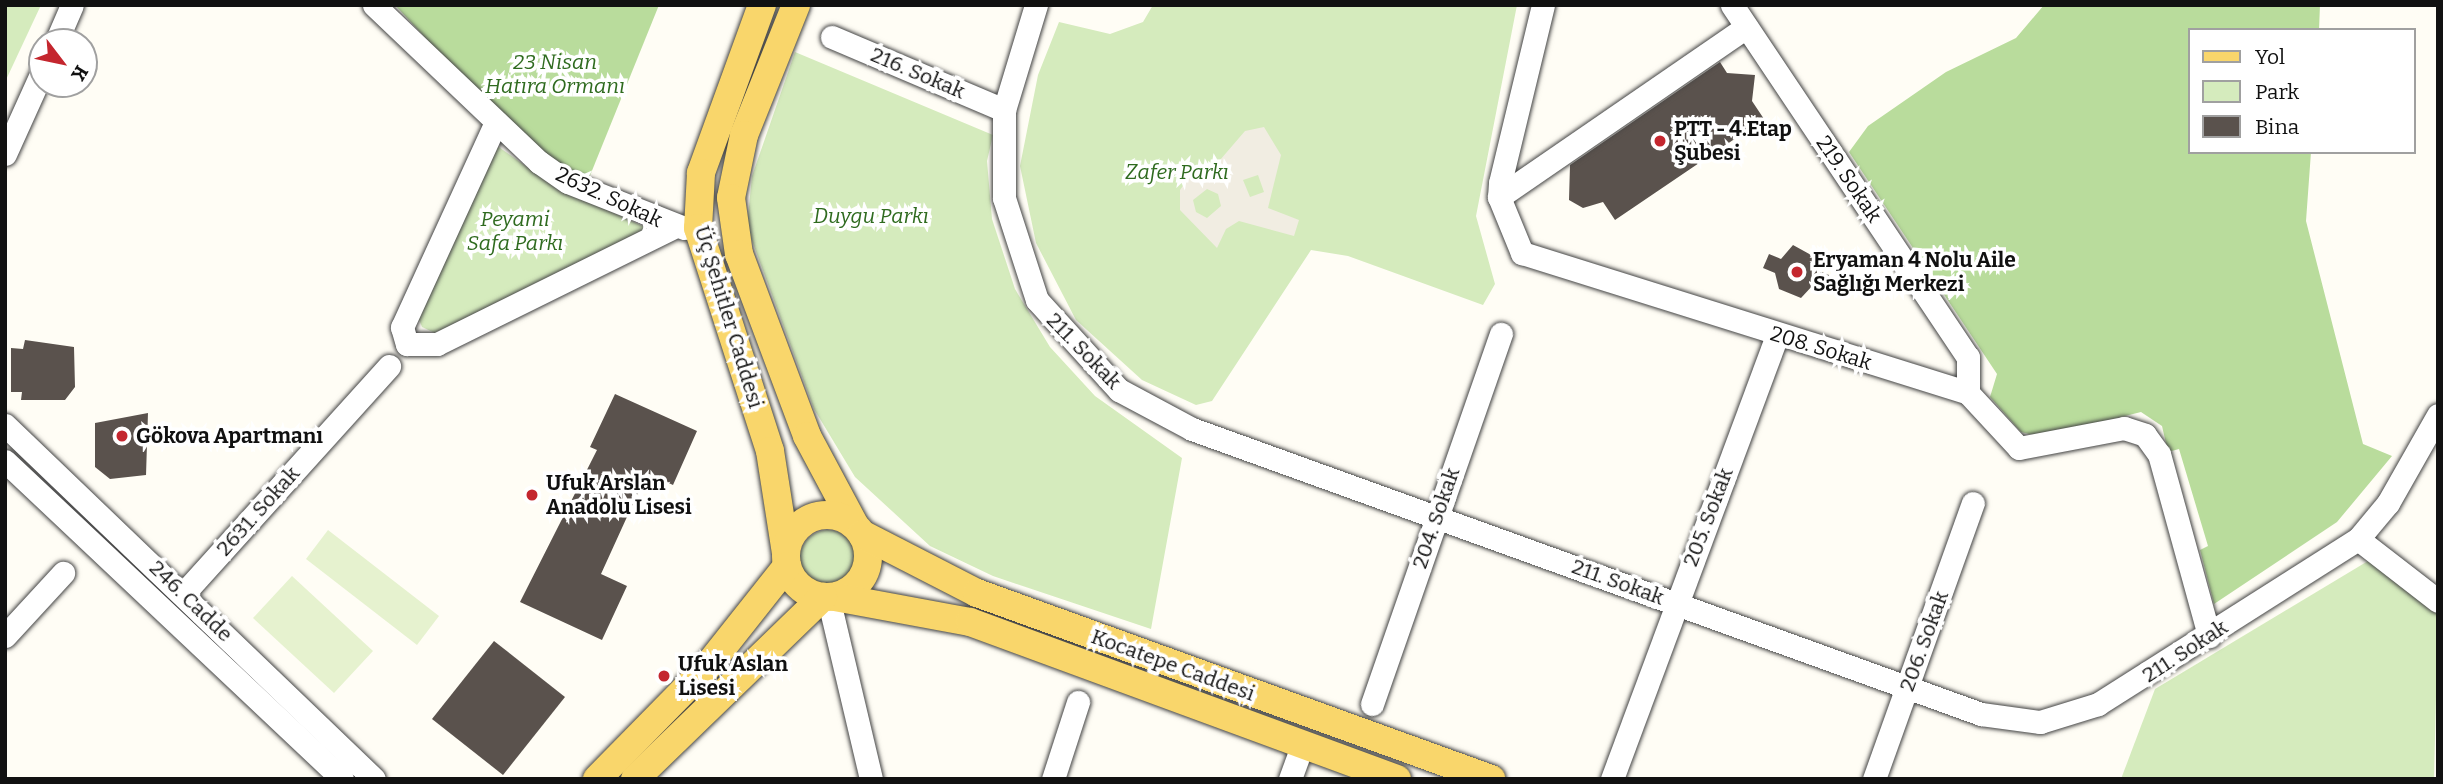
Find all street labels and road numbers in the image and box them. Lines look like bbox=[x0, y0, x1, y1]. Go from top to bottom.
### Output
street label: 216. Sokak bbox=[867, 42, 969, 104]
street label: 219. Sokak bbox=[1811, 131, 1887, 227]
street label: 2632. Sokak bbox=[552, 161, 666, 233]
street label: Üç Şehitler Caddesi bbox=[689, 223, 769, 411]
street label: 211. Sokak bbox=[1041, 308, 1127, 394]
street label: 208. Sokak bbox=[1767, 321, 1875, 375]
street label: 2631. Sokak bbox=[211, 461, 305, 561]
street label: 204. Sokak bbox=[1407, 464, 1465, 572]
street label: 205. Sokak bbox=[1678, 464, 1738, 570]
street label: 211. Sokak bbox=[1568, 554, 1668, 610]
street label: 246. Cadde bbox=[144, 555, 238, 647]
street label: 206. Sokak bbox=[1894, 587, 1954, 695]
street label: 211. Sokak bbox=[2138, 614, 2232, 688]
street label: Kocatepe Caddesi bbox=[1088, 624, 1258, 706]

